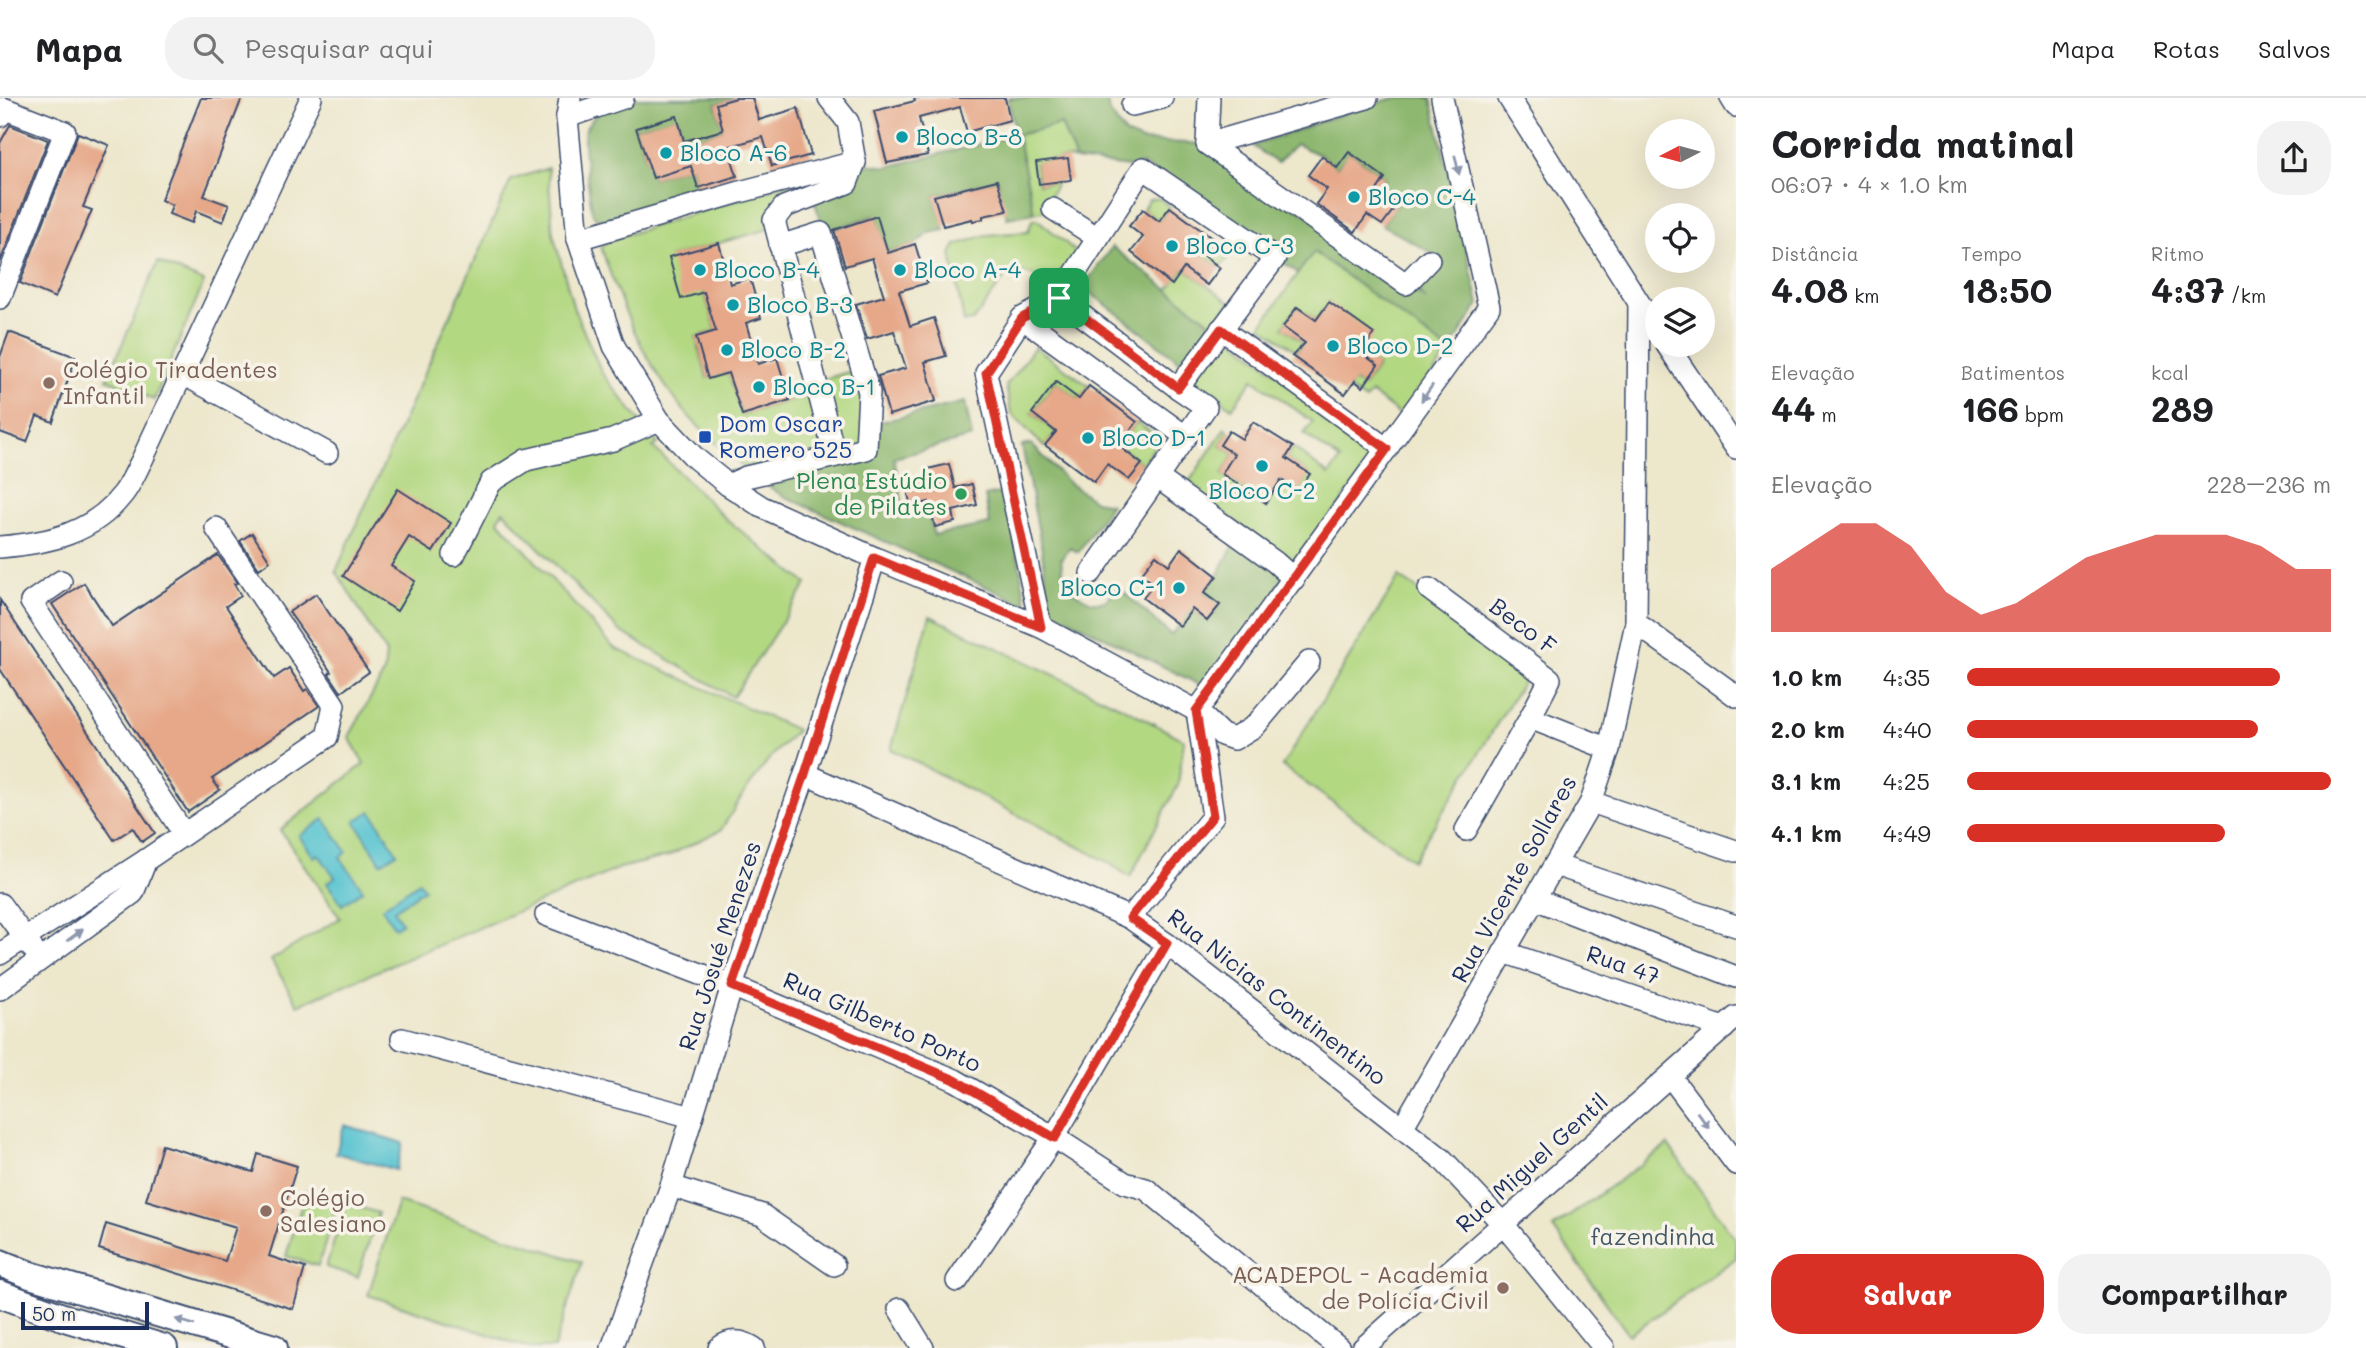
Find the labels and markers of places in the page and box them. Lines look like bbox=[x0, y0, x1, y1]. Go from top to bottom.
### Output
place label: Bloco B-8 bbox=[916, 121, 1022, 151]
marker: Bloco B-8 bbox=[894, 129, 910, 145]
place label: Bloco A-6 bbox=[680, 137, 788, 167]
marker: Bloco A-6 bbox=[658, 145, 674, 161]
place label: Bloco C-4 bbox=[1368, 181, 1476, 211]
marker: Bloco C-4 bbox=[1346, 189, 1362, 205]
place label: Bloco C-3 bbox=[1186, 230, 1294, 260]
marker: Bloco C-3 bbox=[1164, 238, 1180, 254]
place label: Bloco B-4 bbox=[714, 254, 820, 284]
place label: Bloco A-4 bbox=[914, 254, 1022, 284]
marker: Bloco B-4 bbox=[692, 262, 708, 278]
marker: Bloco A-4 bbox=[892, 262, 908, 278]
pin bbox=[1029, 268, 1089, 328]
place label: Bloco B-3 bbox=[747, 289, 853, 319]
marker: Bloco B-3 bbox=[725, 297, 741, 313]
place label: Bloco D-2 bbox=[1347, 330, 1454, 360]
place label: Bloco B-2 bbox=[741, 334, 846, 364]
marker: Bloco D-2 bbox=[1325, 338, 1341, 354]
marker: Bloco B-2 bbox=[719, 342, 735, 358]
place label: Colégio Tiradentes Infantil bbox=[63, 354, 278, 410]
place label: Bloco B-1 bbox=[773, 371, 876, 401]
marker: Colégio Tiradentes Infantil bbox=[41, 375, 57, 391]
marker: Bloco B-1 bbox=[751, 379, 767, 395]
place label: Dom Oscar Romero 525 bbox=[719, 408, 852, 464]
place label: Bloco D-1 bbox=[1102, 422, 1206, 452]
marker: Dom Oscar Romero 525 bbox=[697, 429, 713, 445]
marker: Bloco D-1 bbox=[1080, 430, 1096, 446]
marker: Bloco C-2 bbox=[1254, 458, 1270, 474]
place label: Plena Estúdio de Pilates bbox=[796, 465, 947, 521]
place label: Bloco C-2 bbox=[1208, 475, 1316, 505]
marker: Plena Estúdio de Pilates bbox=[953, 486, 969, 502]
place label: Bloco C-1 bbox=[1060, 572, 1165, 602]
marker: Bloco C-1 bbox=[1171, 580, 1187, 596]
place label: Colégio Salesiano bbox=[280, 1182, 386, 1238]
marker: Colégio Salesiano bbox=[258, 1203, 274, 1219]
place label: ACADEPOL - Academia de Polícia Civil bbox=[1232, 1259, 1489, 1315]
marker: ACADEPOL - Academia de Polícia Civil bbox=[1495, 1280, 1511, 1296]

